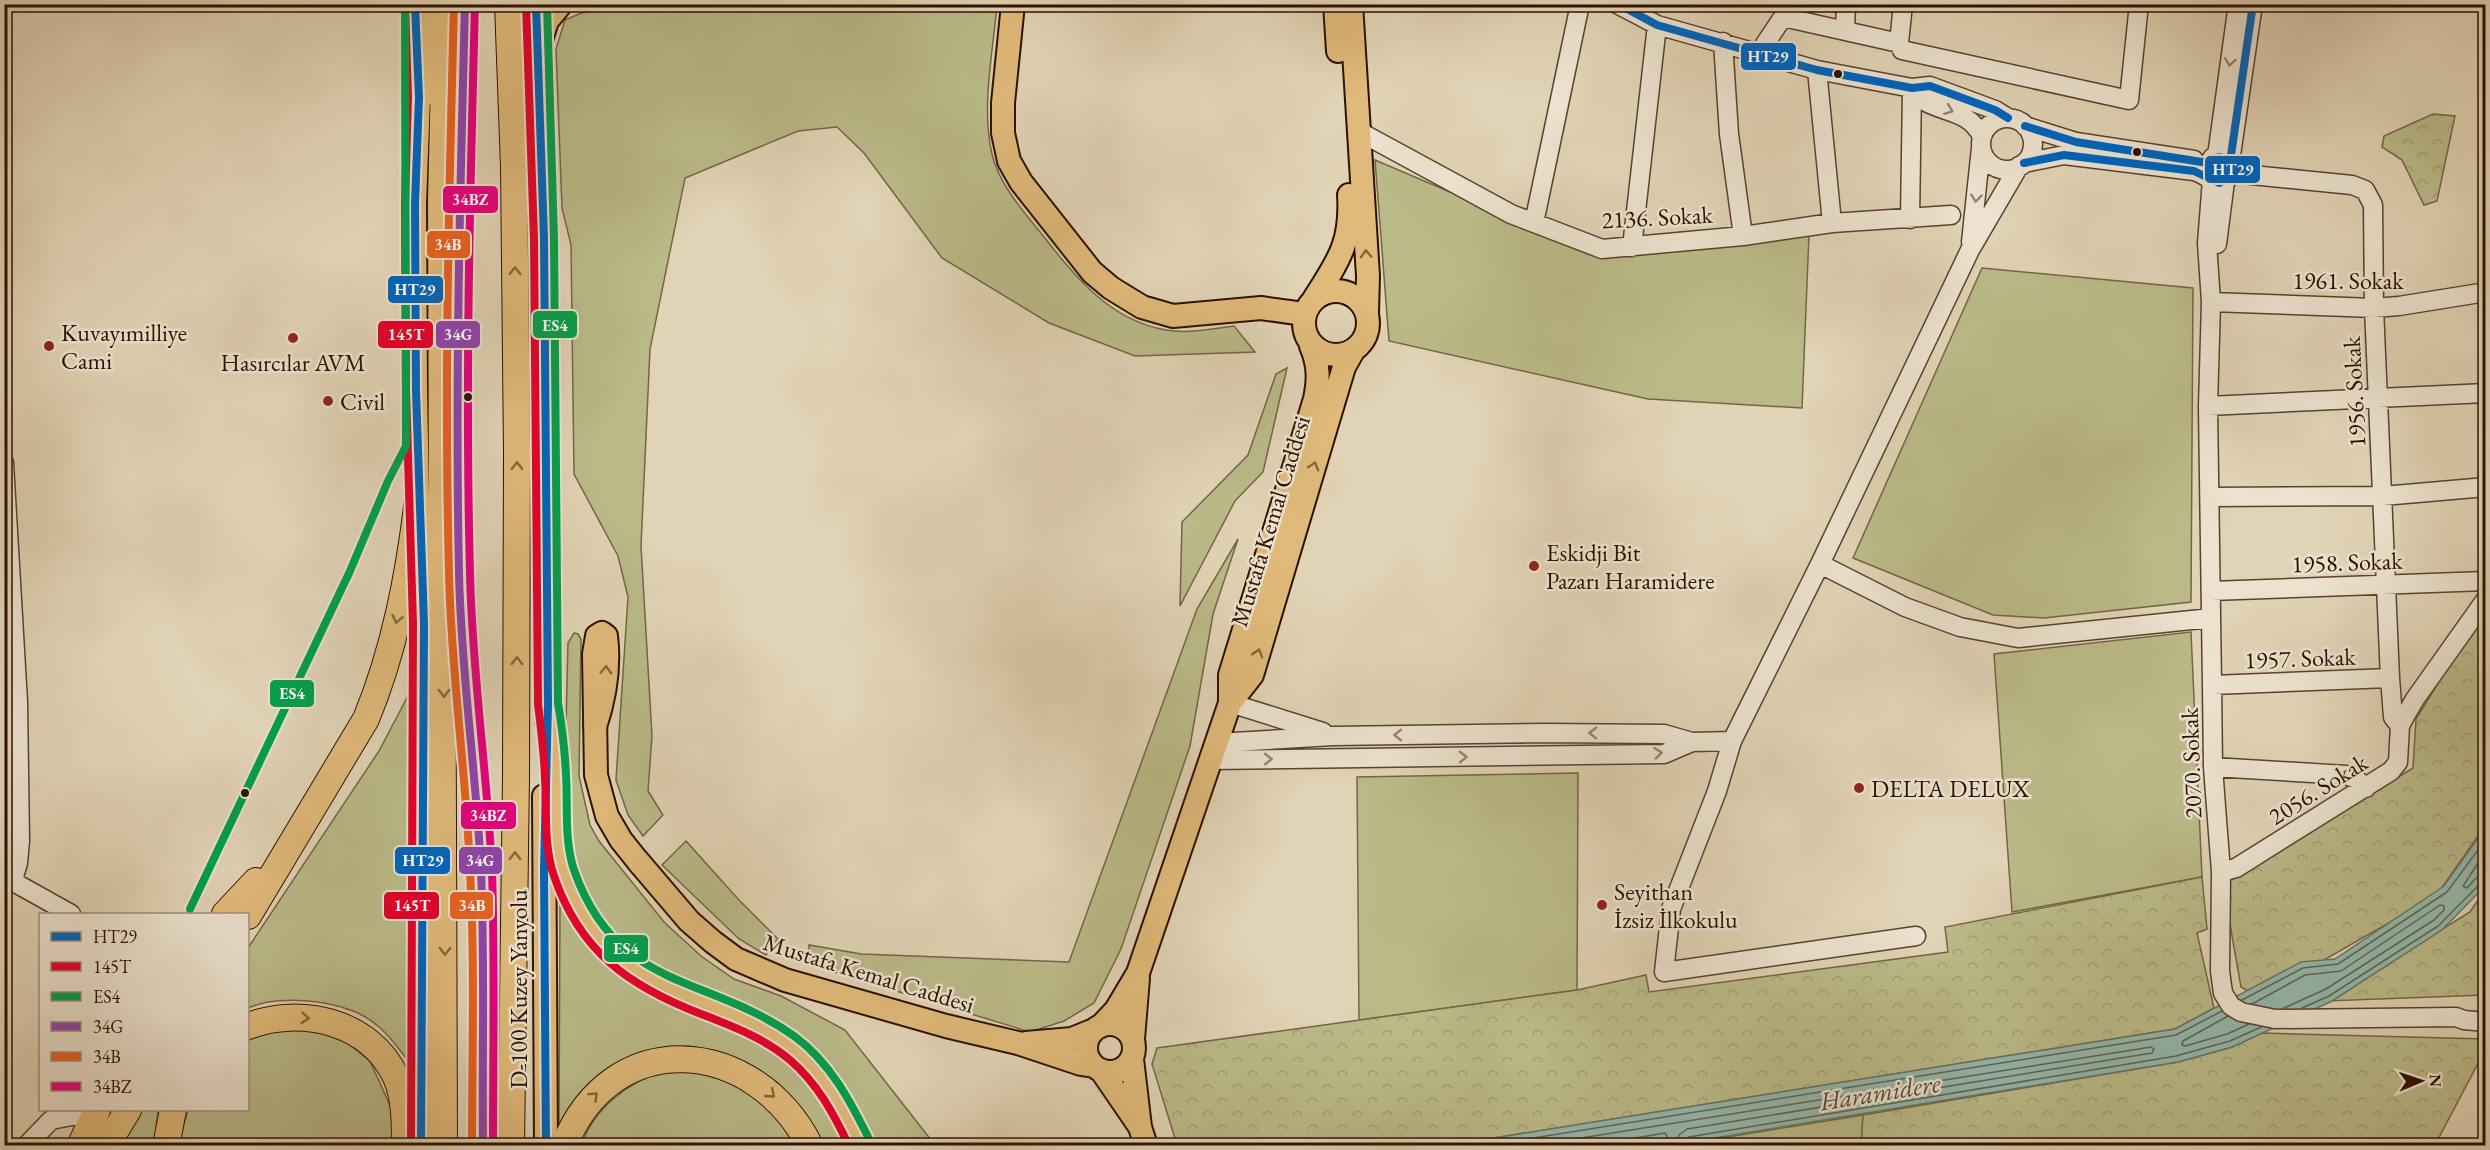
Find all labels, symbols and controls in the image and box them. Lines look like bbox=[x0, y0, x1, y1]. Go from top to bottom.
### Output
line badge: HT29 bbox=[1740, 42, 1797, 71]
text: HT29 bbox=[1748, 46, 1789, 67]
one-way arrow bbox=[2225, 58, 2237, 67]
unlabelled marker bbox=[1832, 68, 1844, 80]
one-way arrow bbox=[1943, 103, 1953, 116]
unlabelled marker bbox=[2131, 146, 2143, 158]
line badge: HT29 bbox=[2204, 155, 2261, 184]
text: HT29 bbox=[2213, 159, 2254, 180]
line badge: 34BZ bbox=[442, 185, 499, 214]
text: 34BZ bbox=[452, 189, 489, 210]
one-way arrow bbox=[1970, 194, 1982, 203]
street label: 2136. Sokak bbox=[1601, 199, 1714, 235]
line badge: 34B bbox=[426, 230, 471, 259]
text: 34B bbox=[435, 234, 461, 255]
one-way arrow bbox=[1360, 250, 1373, 259]
street label: 1961. Sokak bbox=[2292, 265, 2404, 296]
one-way arrow bbox=[509, 267, 521, 276]
line badge: HT29 bbox=[387, 275, 444, 304]
text: HT29 bbox=[395, 279, 436, 300]
line badge: ES4 bbox=[532, 310, 578, 339]
text: ES4 bbox=[542, 315, 568, 336]
place label: Kuvayımilliye Cami bbox=[61, 317, 187, 376]
line badge: 145T bbox=[377, 320, 434, 349]
line badge: 34G bbox=[435, 320, 481, 349]
text: 145T bbox=[388, 324, 425, 345]
text: 34G bbox=[444, 324, 473, 345]
marker: Hasırcılar AVM bbox=[286, 331, 300, 345]
street label: 1956. Sokak bbox=[2336, 335, 2372, 448]
marker: Kuvayımilliye Cami bbox=[42, 339, 56, 353]
place label: Hasırcılar AVM bbox=[220, 347, 366, 378]
place label: Civil bbox=[340, 386, 385, 417]
unlabelled marker bbox=[462, 391, 474, 403]
marker: Civil bbox=[321, 394, 335, 408]
street label: Mustafa Kemal Caddesi bbox=[1223, 412, 1317, 630]
one-way arrow bbox=[1307, 461, 1319, 472]
one-way arrow bbox=[511, 462, 523, 471]
place label: Eskidji Bit Pazarı Haramidere bbox=[1546, 537, 1715, 596]
street label: 1958. Sokak bbox=[2291, 545, 2404, 579]
marker: Eskidji Bit Pazarı Haramidere bbox=[1527, 559, 1541, 573]
one-way arrow bbox=[392, 614, 405, 624]
street label: 1957. Sokak bbox=[2244, 641, 2357, 675]
one-way arrow bbox=[1251, 648, 1263, 658]
one-way arrow bbox=[511, 657, 523, 666]
one-way arrow bbox=[600, 666, 613, 675]
line badge: ES4 bbox=[269, 679, 315, 708]
text: ES4 bbox=[279, 683, 305, 704]
one-way arrow bbox=[438, 688, 450, 697]
street label: 2070. Sokak bbox=[2174, 706, 2208, 819]
one-way arrow bbox=[1588, 727, 1597, 739]
one-way arrow bbox=[1393, 729, 1402, 741]
street label: 2056. Sokak bbox=[2263, 746, 2374, 832]
one-way arrow bbox=[1653, 748, 1663, 760]
one-way arrow bbox=[1459, 751, 1468, 763]
one-way arrow bbox=[1264, 753, 1273, 765]
place label: DELTA DELUX bbox=[1871, 773, 2030, 804]
marker: DELTA DELUX bbox=[1852, 781, 1866, 795]
unlabelled marker bbox=[239, 787, 251, 799]
line badge: 34BZ bbox=[460, 801, 517, 830]
text: 34BZ bbox=[470, 805, 507, 826]
line badge: HT29 bbox=[394, 846, 451, 875]
line badge: 34G bbox=[458, 846, 503, 875]
text: HT29 bbox=[403, 850, 444, 871]
text: 34G bbox=[466, 850, 495, 871]
one-way arrow bbox=[508, 852, 521, 861]
place label: Seyithan İzsiz İlkokulu bbox=[1614, 876, 1738, 935]
street label: D-100 Kuzey Yanyolu bbox=[503, 889, 534, 1089]
line badge: 145T bbox=[383, 891, 440, 920]
line badge: 34B bbox=[449, 891, 494, 920]
text: 145T bbox=[394, 895, 431, 916]
text: 34B bbox=[459, 895, 485, 916]
marker: Seyithan İzsiz İlkokulu bbox=[1595, 898, 1609, 912]
legend bbox=[39, 913, 249, 1111]
text: HT29 bbox=[93, 925, 137, 948]
street label: Mustafa Kemal Caddesi bbox=[760, 926, 978, 1020]
line badge: ES4 bbox=[603, 934, 649, 963]
text: ES4 bbox=[613, 938, 639, 959]
one-way arrow bbox=[439, 946, 451, 955]
text: 145T bbox=[93, 955, 132, 978]
text: ES4 bbox=[93, 985, 121, 1008]
one-way arrow bbox=[300, 1011, 309, 1024]
text: 34G bbox=[93, 1015, 123, 1038]
text: 34B bbox=[93, 1045, 121, 1068]
north arrow bbox=[2391, 1051, 2451, 1111]
water label: Haramidere bbox=[1816, 1066, 1944, 1118]
text: N bbox=[2425, 1074, 2446, 1087]
text: 34BZ bbox=[93, 1075, 132, 1098]
one-way arrow bbox=[764, 1086, 775, 1097]
one-way arrow bbox=[587, 1093, 598, 1104]

